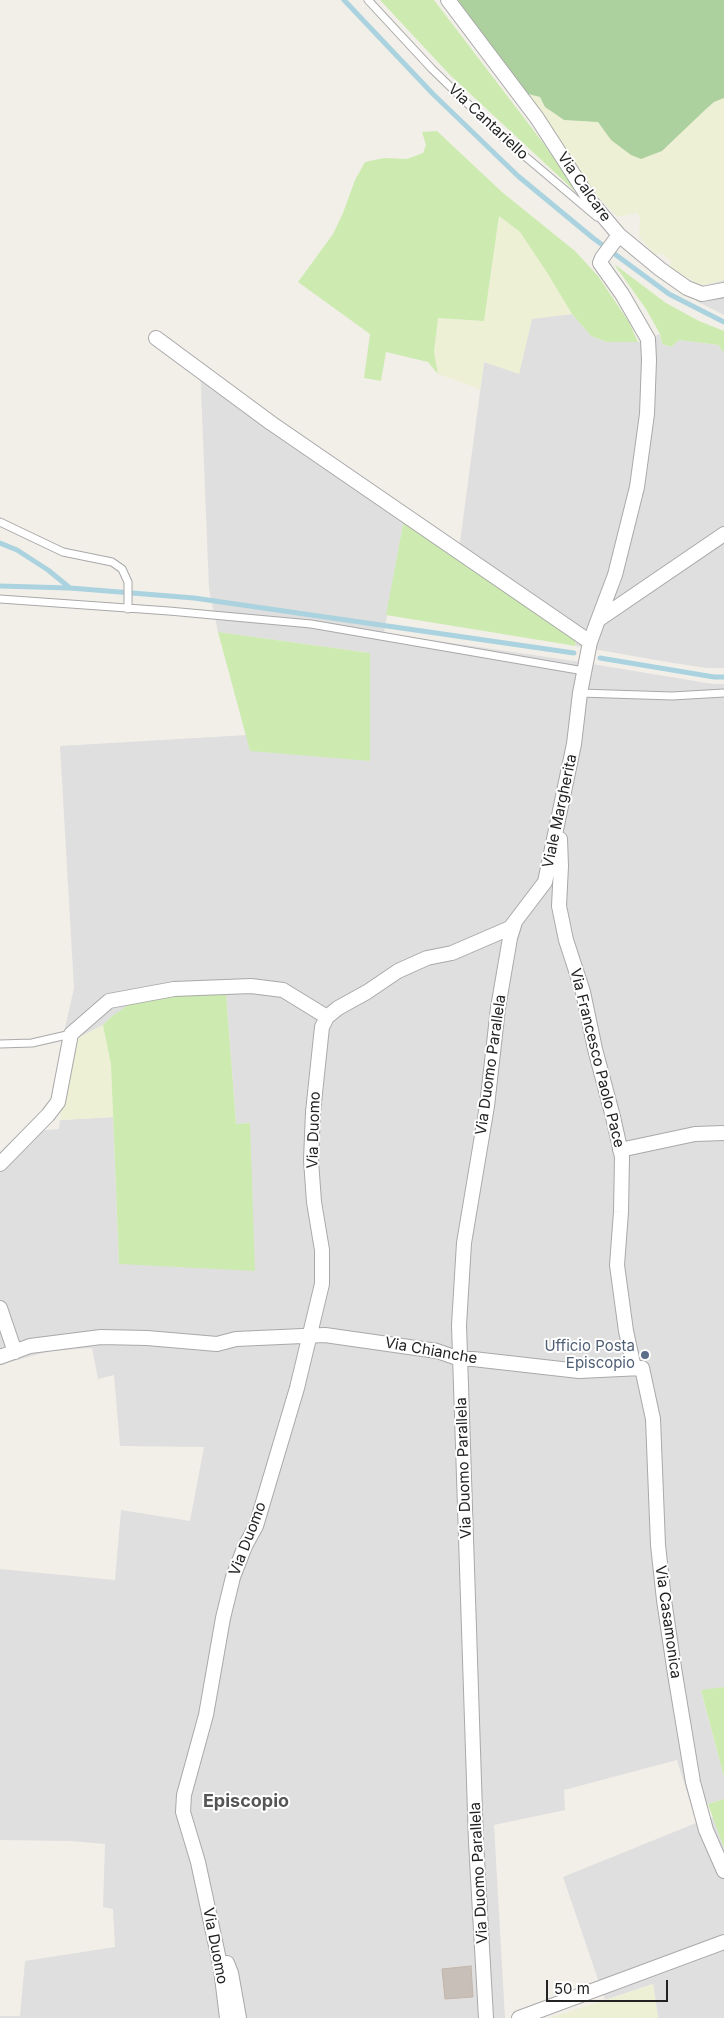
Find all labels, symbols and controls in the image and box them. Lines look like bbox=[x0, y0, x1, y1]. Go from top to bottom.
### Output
street label: Via Cantariello bbox=[444, 80, 532, 164]
street label: Via Calcare bbox=[553, 149, 615, 225]
street label: Viale Margherita bbox=[539, 752, 581, 870]
street label: Via Francesco Paolo Pace bbox=[566, 966, 628, 1150]
street label: Via Duomo Parallela bbox=[472, 994, 510, 1136]
street label: Via Duomo bbox=[304, 1091, 324, 1169]
street label: Via Chianche bbox=[383, 1334, 479, 1368]
place label: Ufficio Posta Episcopio bbox=[544, 1337, 635, 1372]
marker: Ufficio Posta Episcopio bbox=[639, 1349, 651, 1361]
street label: Via Duomo Parallela bbox=[453, 1397, 475, 1539]
street label: Via Duomo bbox=[226, 1500, 270, 1578]
street label: Via Casamonica bbox=[651, 1564, 685, 1680]
district label: Episcopio bbox=[203, 1791, 289, 1813]
street label: Via Duomo Parallela bbox=[466, 1802, 492, 1944]
street label: Via Duomo bbox=[199, 1906, 231, 1986]
scale bar bbox=[549, 1970, 672, 2002]
text: 50 m bbox=[554, 1979, 590, 1998]

